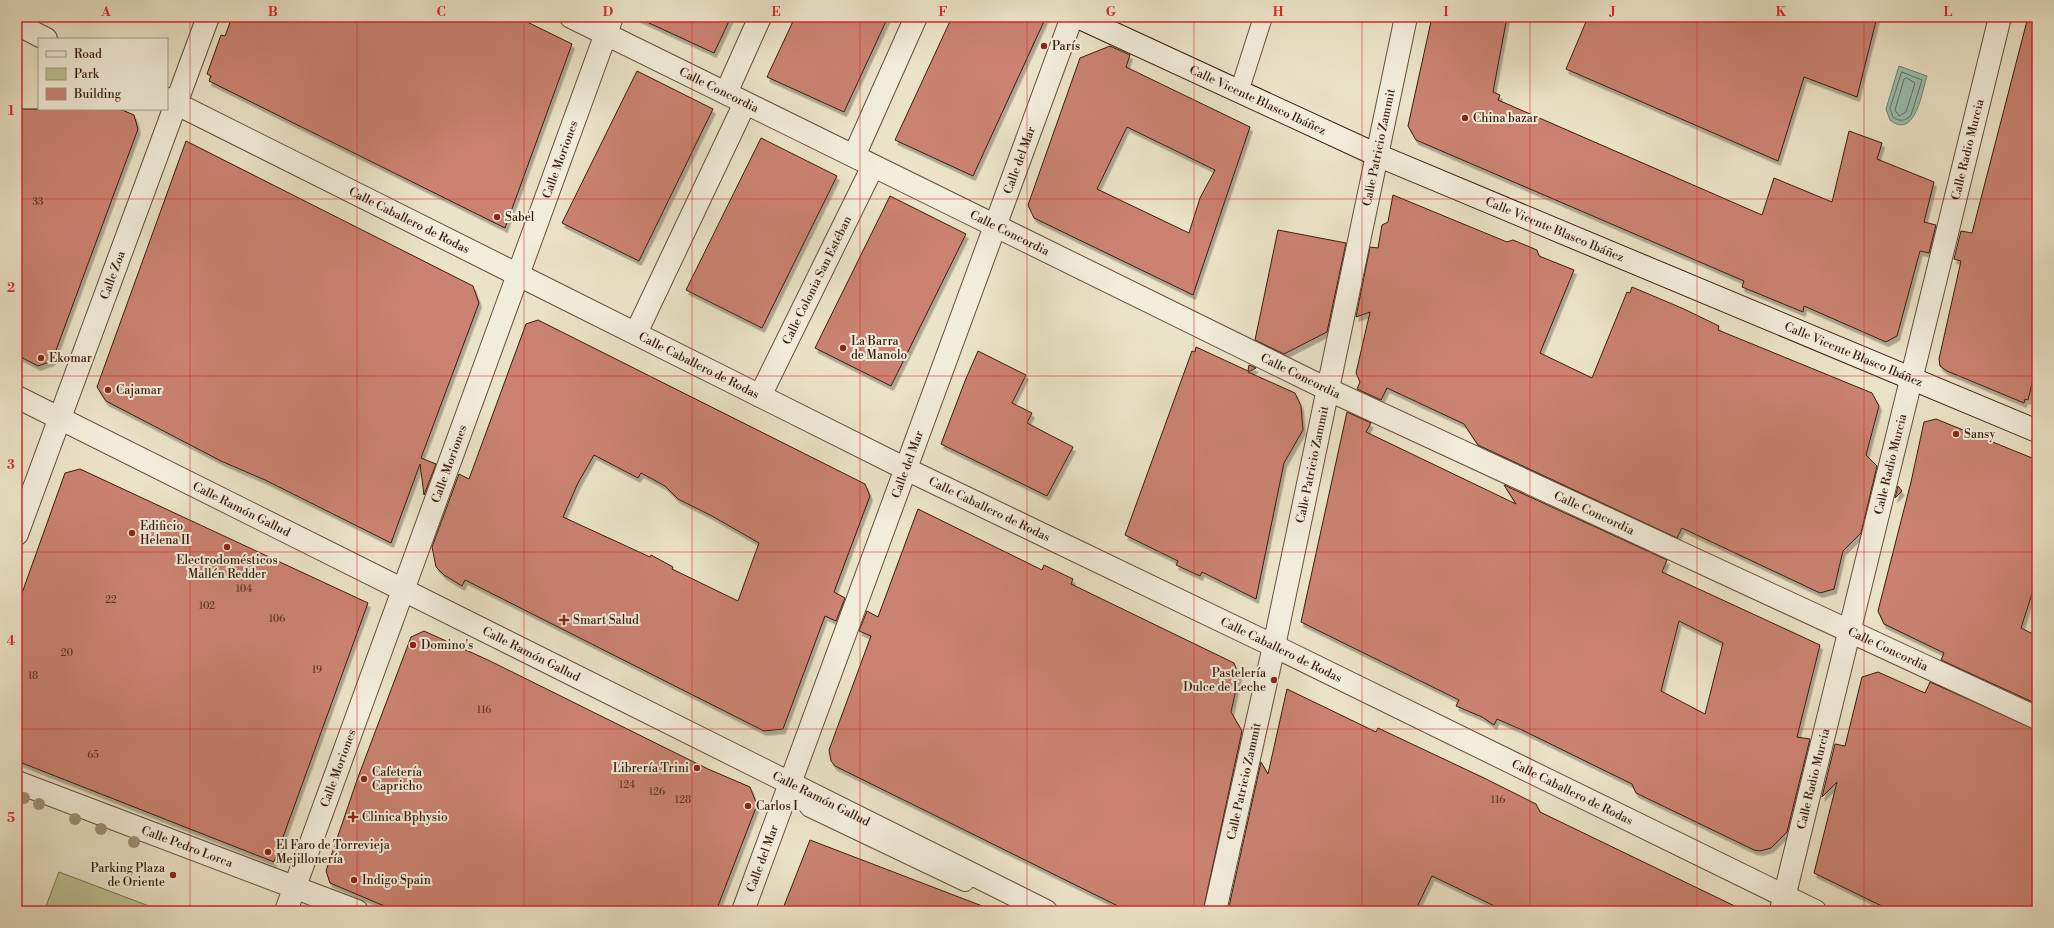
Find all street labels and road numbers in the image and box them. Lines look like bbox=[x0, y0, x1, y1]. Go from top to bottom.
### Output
street label: Calle Vicente Blasco Ibáñez bbox=[1187, 62, 1329, 138]
street label: Calle Concordia bbox=[677, 64, 762, 116]
street label: Calle Patricio Zammit bbox=[1359, 87, 1398, 207]
street label: Calle Radio Murcia bbox=[1948, 97, 1987, 201]
street label: Calle Moriones bbox=[539, 118, 581, 200]
street label: Calle del Mar bbox=[1000, 124, 1039, 196]
street label: Calle Caballero de Rodas bbox=[346, 184, 472, 257]
street label: Calle Vicente Blasco Ibáñez bbox=[1483, 194, 1627, 265]
street label: Calle Concordia bbox=[967, 207, 1053, 259]
street label: Calle Colonia San Estéban bbox=[779, 213, 855, 347]
street label: Calle Zoa bbox=[97, 248, 129, 301]
street label: Calle Vicente Blasco Ibáñez bbox=[1782, 319, 1926, 390]
street label: Calle Caballero de Rodas bbox=[636, 329, 762, 402]
street label: Calle Concordia bbox=[1258, 350, 1344, 402]
street label: Calle Patricio Zammit bbox=[1292, 404, 1332, 525]
street label: Calle Radio Murcia bbox=[1871, 411, 1910, 516]
street label: Calle Moriones bbox=[428, 423, 470, 505]
street label: Calle del Mar bbox=[888, 428, 927, 500]
street label: Calle Caballero de Rodas bbox=[926, 473, 1053, 545]
street label: Calle Ramón Gallud bbox=[190, 478, 293, 540]
street label: Calle Concordia bbox=[1552, 488, 1638, 538]
street label: Calle Caballero de Rodas bbox=[1218, 614, 1344, 686]
street label: Calle Ramón Gallud bbox=[480, 623, 583, 685]
street label: Calle Concordia bbox=[1846, 624, 1932, 674]
street label: Calle Patricio Zammit bbox=[1224, 720, 1264, 841]
street label: Calle Radio Murcia bbox=[1794, 726, 1833, 831]
street label: Calle Moriones bbox=[317, 727, 359, 809]
street label: Calle Caballero de Rodas bbox=[1509, 756, 1635, 828]
street label: Calle Ramón Gallud bbox=[770, 768, 873, 829]
street label: Calle Pedro Lorca bbox=[139, 822, 236, 871]
street label: Calle del Mar bbox=[743, 823, 782, 894]

